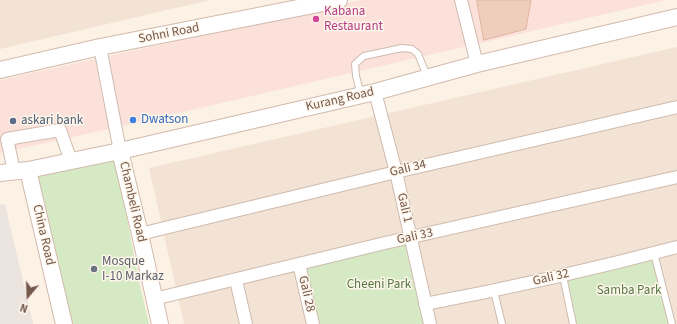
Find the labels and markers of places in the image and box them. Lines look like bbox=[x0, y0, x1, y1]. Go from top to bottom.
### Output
place label: Kabana Restaurant bbox=[324, 4, 383, 35]
marker: Kabana Restaurant bbox=[311, 14, 321, 24]
place label: Dwatson bbox=[141, 112, 188, 128]
place label: askari bank bbox=[21, 113, 83, 129]
marker: Dwatson bbox=[128, 115, 138, 125]
marker: askari bank bbox=[8, 116, 18, 126]
place label: Mosque I-10 Markaz bbox=[102, 254, 164, 285]
marker: Mosque I-10 Markaz bbox=[89, 264, 99, 274]

